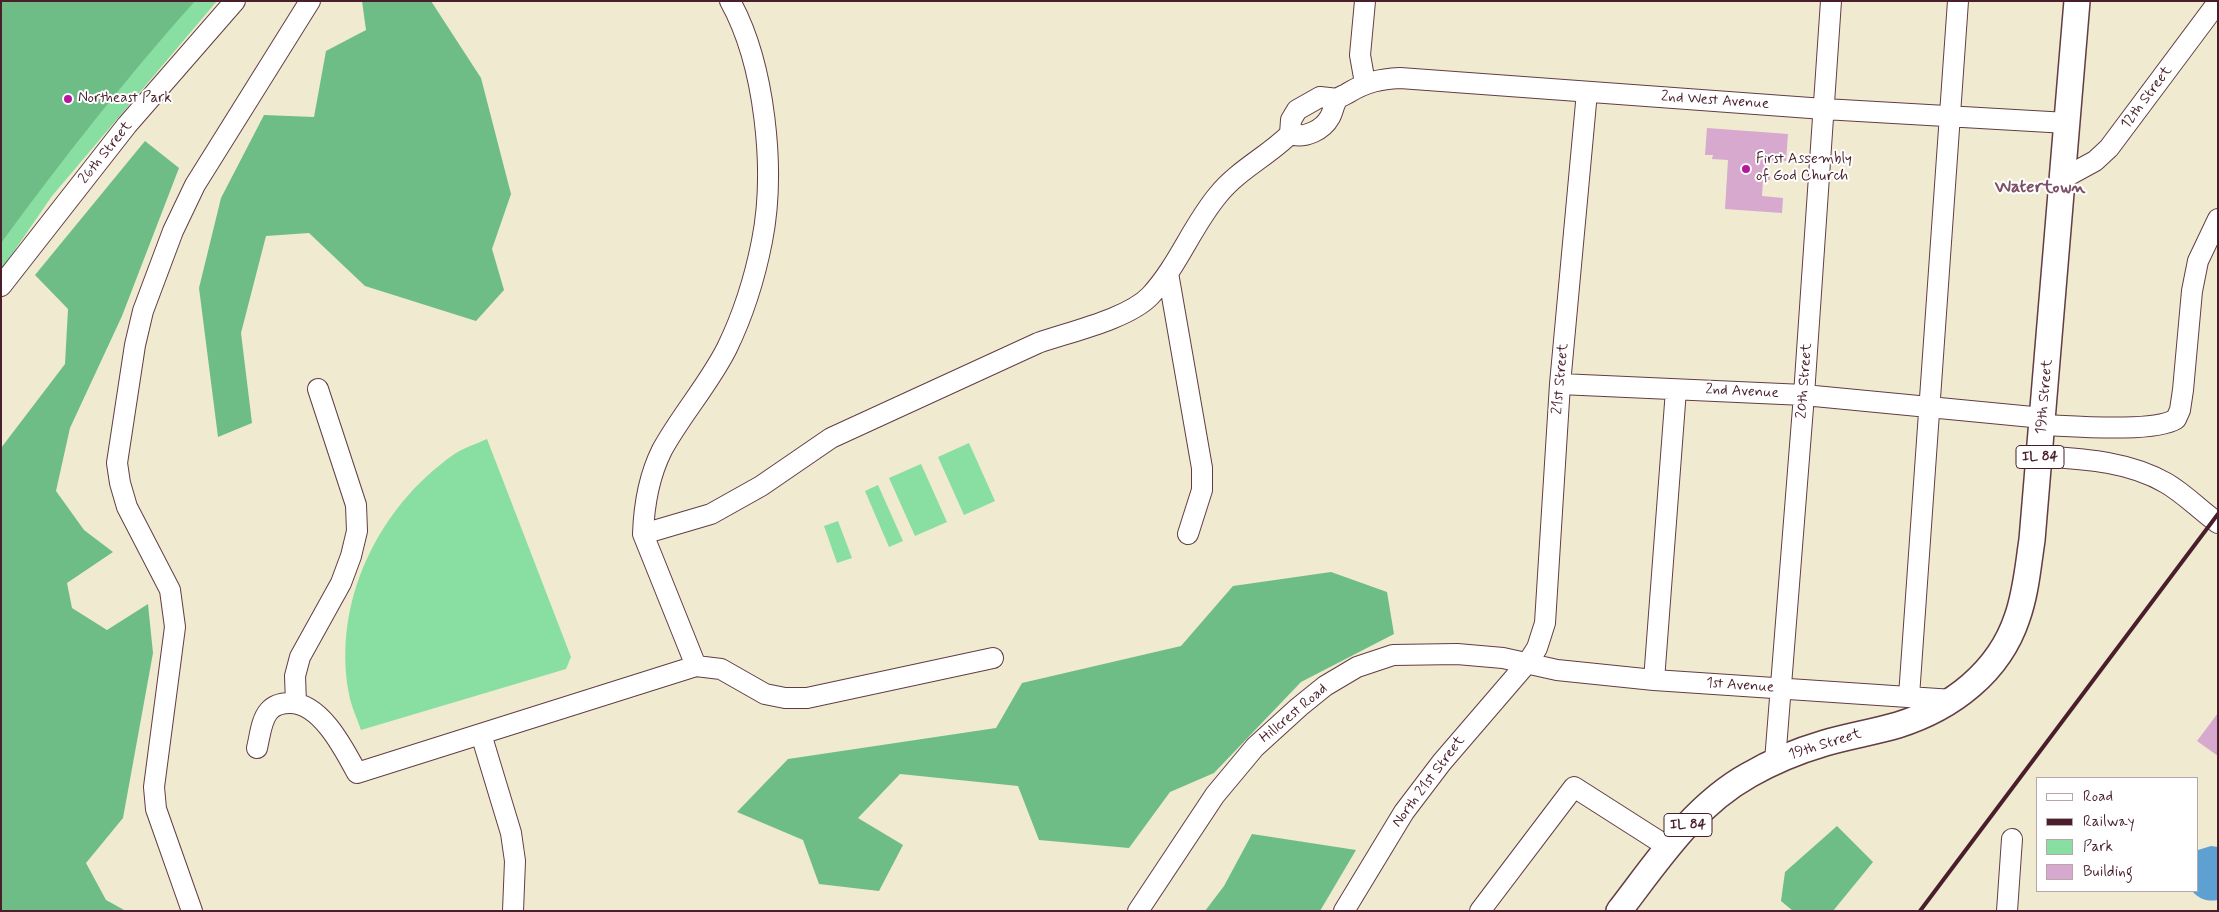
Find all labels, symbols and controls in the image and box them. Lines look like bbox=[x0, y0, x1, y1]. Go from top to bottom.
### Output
street label: 12th Street bbox=[2117, 63, 2177, 133]
street label: 2nd West Avenue bbox=[1660, 88, 1770, 114]
place label: Northeast Park bbox=[78, 90, 172, 108]
marker: Northeast Park bbox=[62, 93, 74, 105]
street label: 26th Street bbox=[75, 118, 137, 188]
place label: First Assembly of God Church bbox=[1756, 151, 1852, 186]
marker: First Assembly of God Church bbox=[1740, 163, 1752, 175]
district label: Watertown bbox=[1995, 177, 2085, 199]
street label: 21st Street bbox=[1549, 343, 1573, 415]
street label: 20th Street bbox=[1793, 343, 1817, 419]
street label: 19th Street bbox=[2033, 359, 2057, 435]
street label: 2nd Avenue bbox=[1705, 381, 1779, 403]
road number: IL 84 bbox=[2016, 446, 2064, 468]
street label: 1st Avenue bbox=[1705, 675, 1775, 697]
street label: Hillcrest Road bbox=[1256, 680, 1332, 748]
street label: 19th Street bbox=[1786, 725, 1864, 765]
street label: North 21st Street bbox=[1389, 733, 1469, 831]
legend bbox=[2036, 777, 2199, 892]
text: Road bbox=[2083, 787, 2113, 807]
text: Railway bbox=[2083, 812, 2135, 832]
road number: IL 84 bbox=[1664, 814, 1712, 836]
text: Park bbox=[2083, 837, 2113, 857]
text: Building bbox=[2083, 862, 2133, 882]

